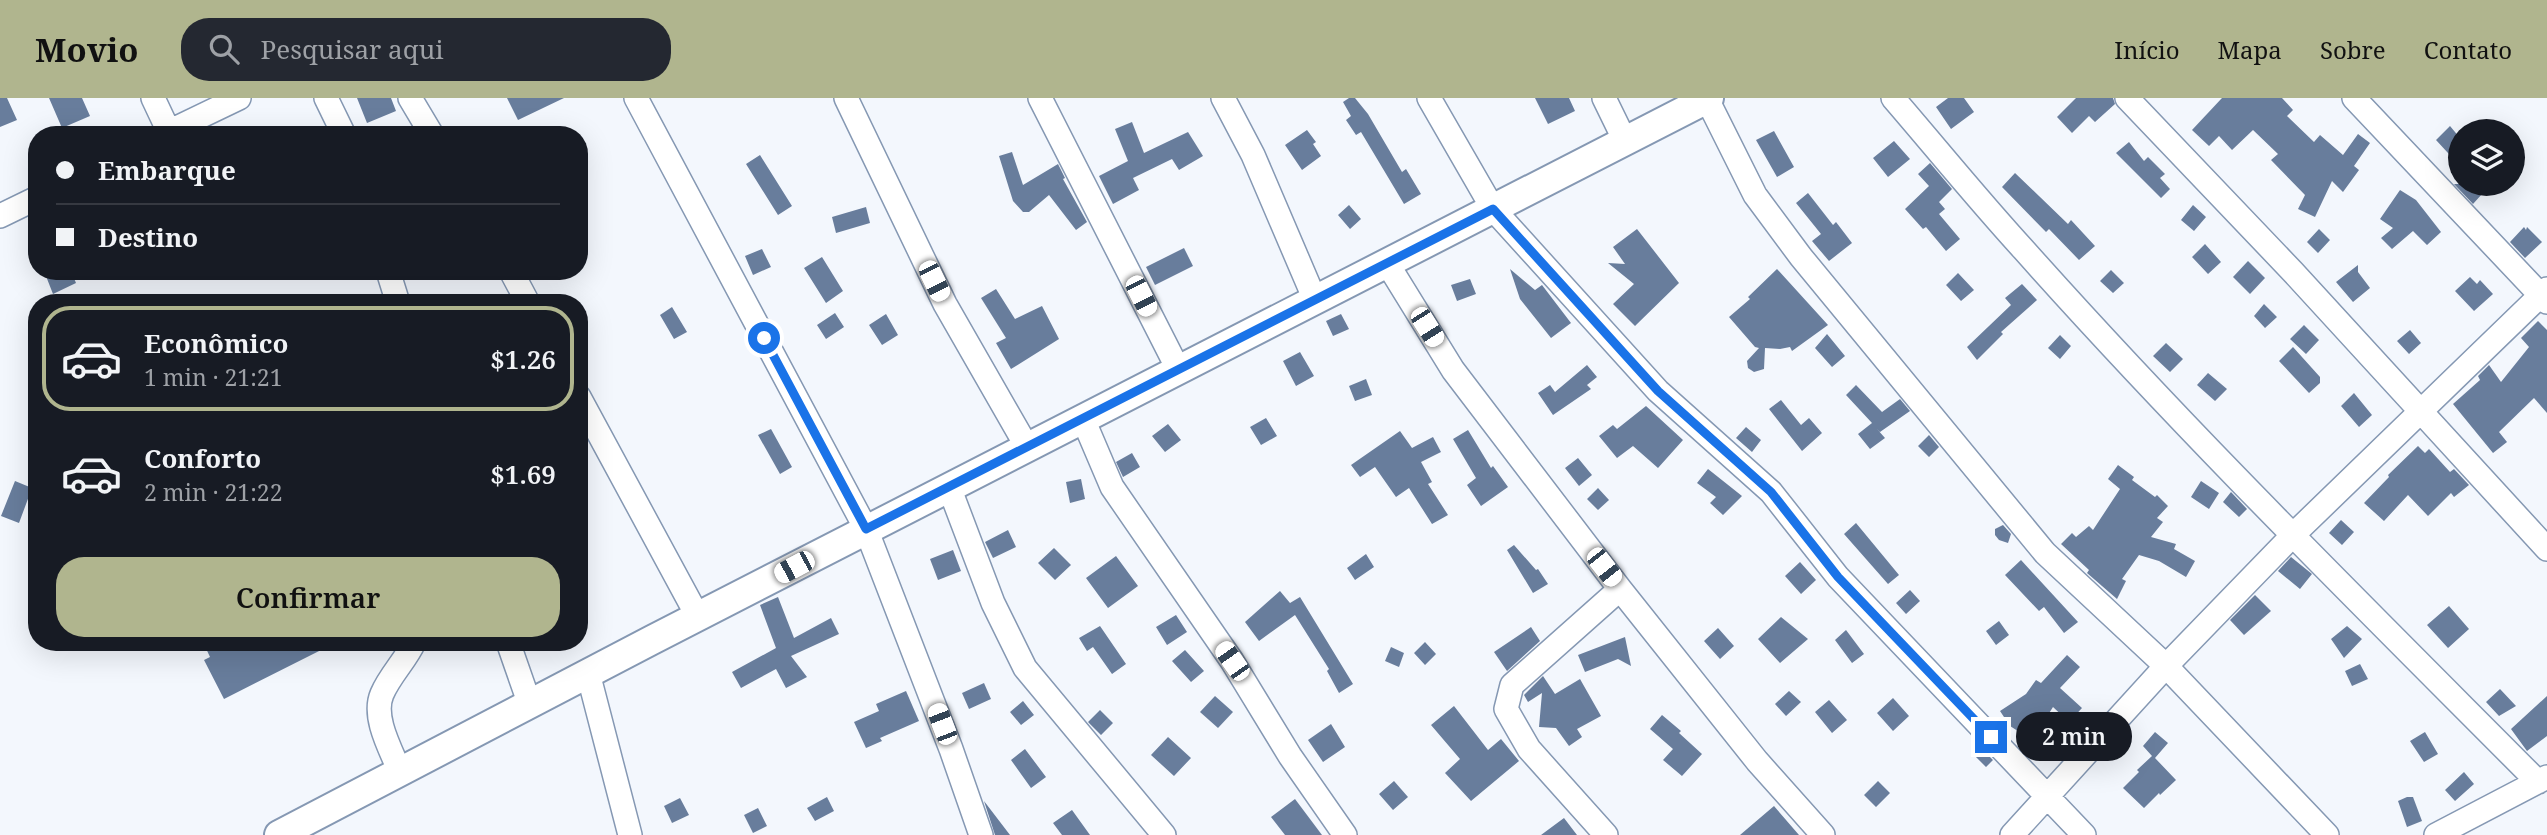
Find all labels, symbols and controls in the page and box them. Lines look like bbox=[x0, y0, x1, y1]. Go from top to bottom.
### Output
search box bbox=[181, 18, 671, 81]
text: Movio bbox=[35, 27, 139, 72]
icon: search bbox=[205, 30, 243, 68]
text: Pesquisar aqui bbox=[261, 31, 444, 67]
text: Início bbox=[2114, 33, 2180, 66]
text: Mapa bbox=[2218, 33, 2282, 66]
text: Sobre bbox=[2320, 33, 2386, 66]
text: Contato bbox=[2424, 33, 2512, 66]
map controls bbox=[2448, 119, 2525, 196]
button: layers bbox=[2448, 119, 2525, 196]
text: Embarque bbox=[98, 152, 236, 188]
text: Destino bbox=[98, 219, 198, 255]
car bbox=[916, 258, 953, 304]
car bbox=[1123, 273, 1160, 319]
car bbox=[1407, 304, 1448, 350]
route start bbox=[748, 322, 780, 354]
text: Econômico bbox=[144, 325, 288, 361]
icon: car bbox=[60, 327, 123, 390]
text: $1.26 bbox=[490, 341, 556, 377]
text: 1 min · 21:21 bbox=[144, 361, 282, 393]
text: Conforto bbox=[144, 440, 261, 476]
icon: car bbox=[60, 442, 123, 505]
text: $1.69 bbox=[490, 456, 556, 492]
text: 2 min · 21:22 bbox=[144, 476, 282, 508]
car bbox=[1583, 544, 1626, 590]
car bbox=[771, 548, 818, 586]
button: Confirmar bbox=[56, 557, 560, 637]
car bbox=[1212, 638, 1253, 684]
car bbox=[925, 701, 960, 747]
callout: 2 min bbox=[2016, 712, 2131, 762]
text: 2 min bbox=[2042, 720, 2106, 752]
route end bbox=[1975, 721, 2007, 753]

